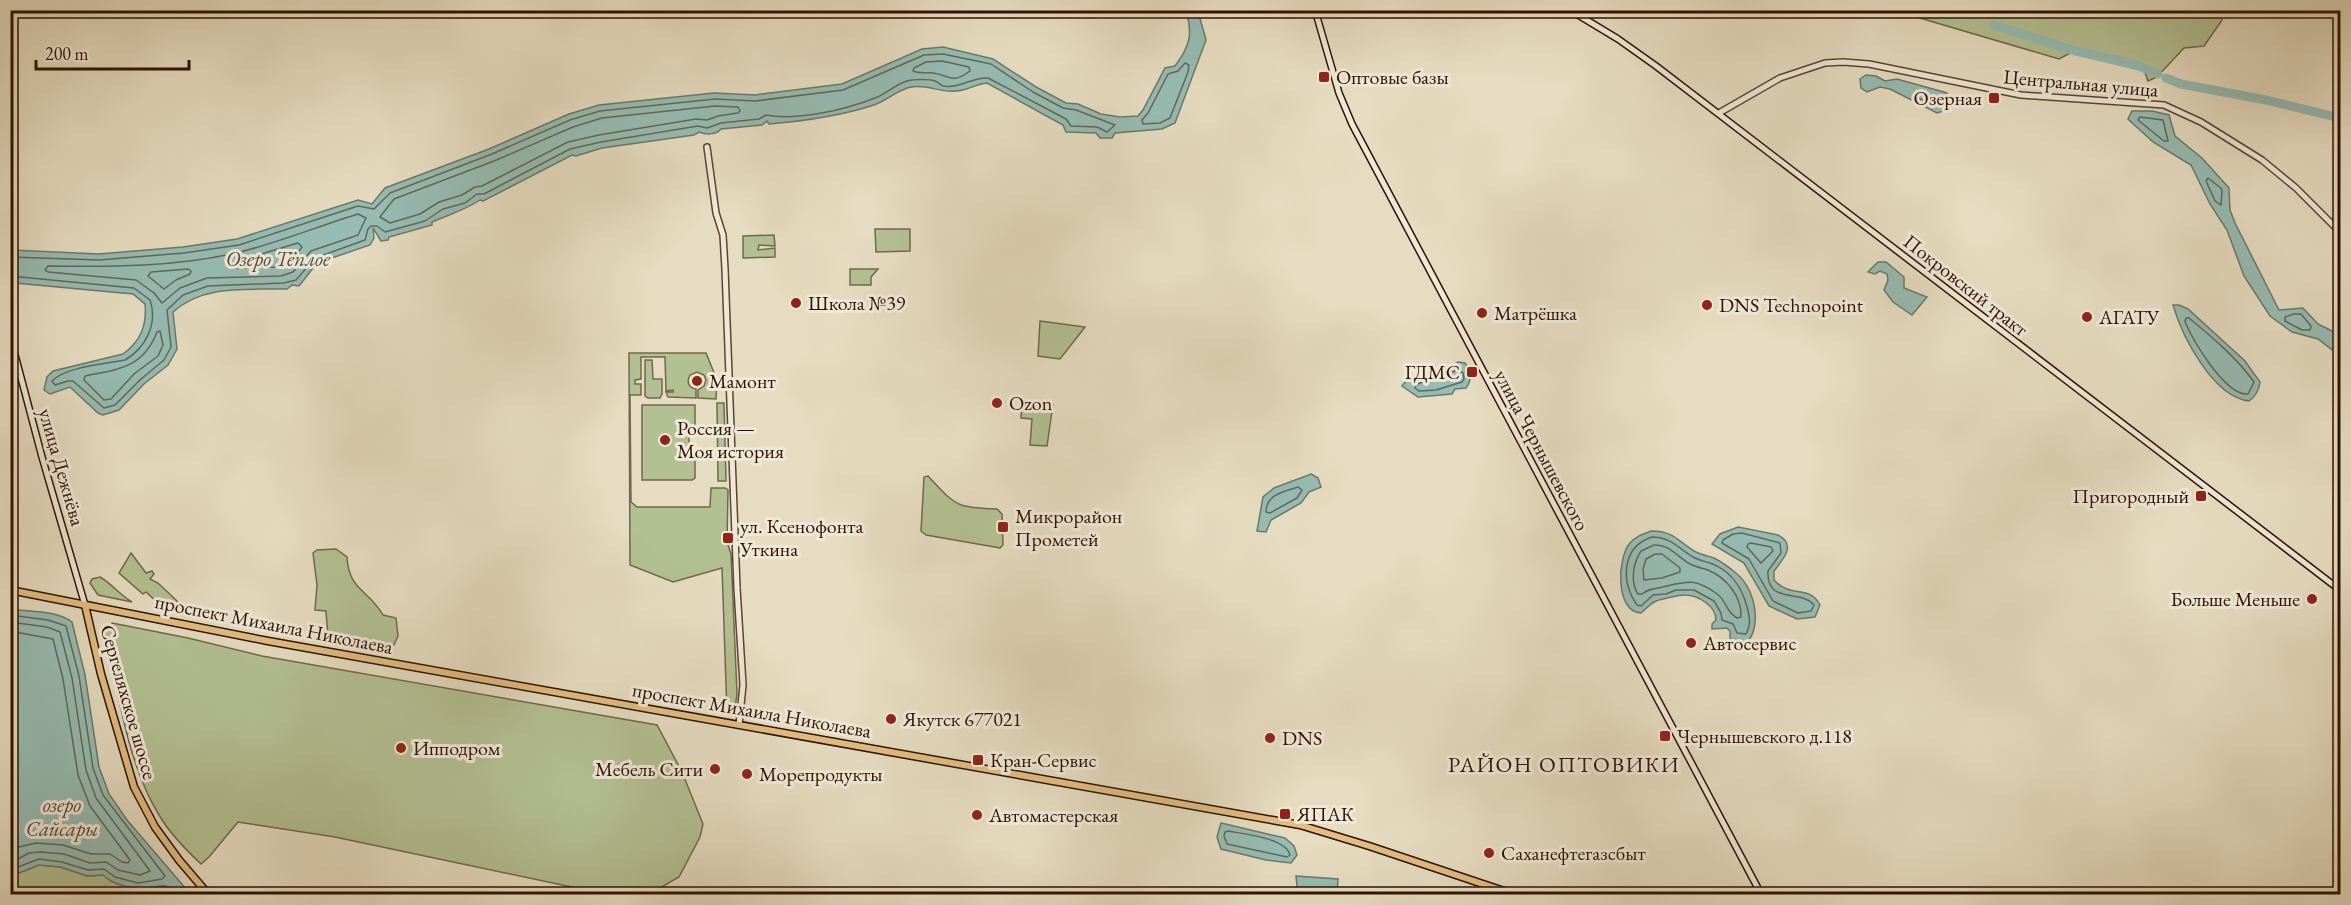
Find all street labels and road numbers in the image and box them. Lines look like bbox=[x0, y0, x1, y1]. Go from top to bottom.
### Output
street label: Центральная улица bbox=[2002, 63, 2160, 103]
street label: Покровский тракт bbox=[1898, 228, 2034, 342]
street label: улица Чернышевского bbox=[1488, 365, 1596, 535]
street label: улица Дежнёва bbox=[33, 405, 91, 529]
street label: проспект Михаила Николаева bbox=[153, 588, 395, 660]
street label: Сергеляхское шоссе bbox=[95, 622, 164, 783]
street label: проспект Михаила Николаева bbox=[631, 676, 873, 744]

